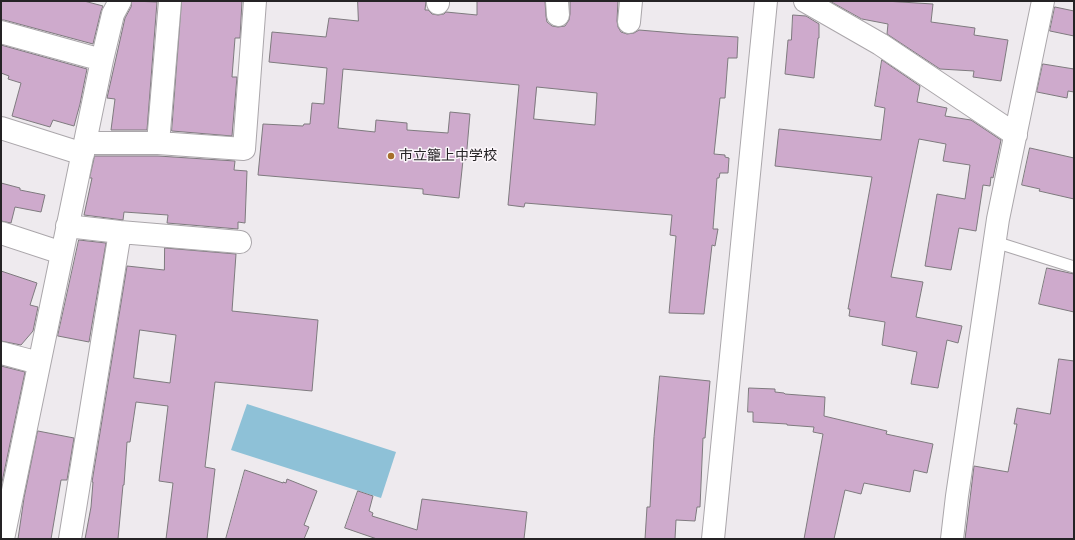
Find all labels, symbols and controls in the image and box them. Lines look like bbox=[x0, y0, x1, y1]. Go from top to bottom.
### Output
place label: 市立籠上中学校 bbox=[399, 148, 497, 164]
marker: 市立籠上中学校 bbox=[386, 151, 396, 161]

